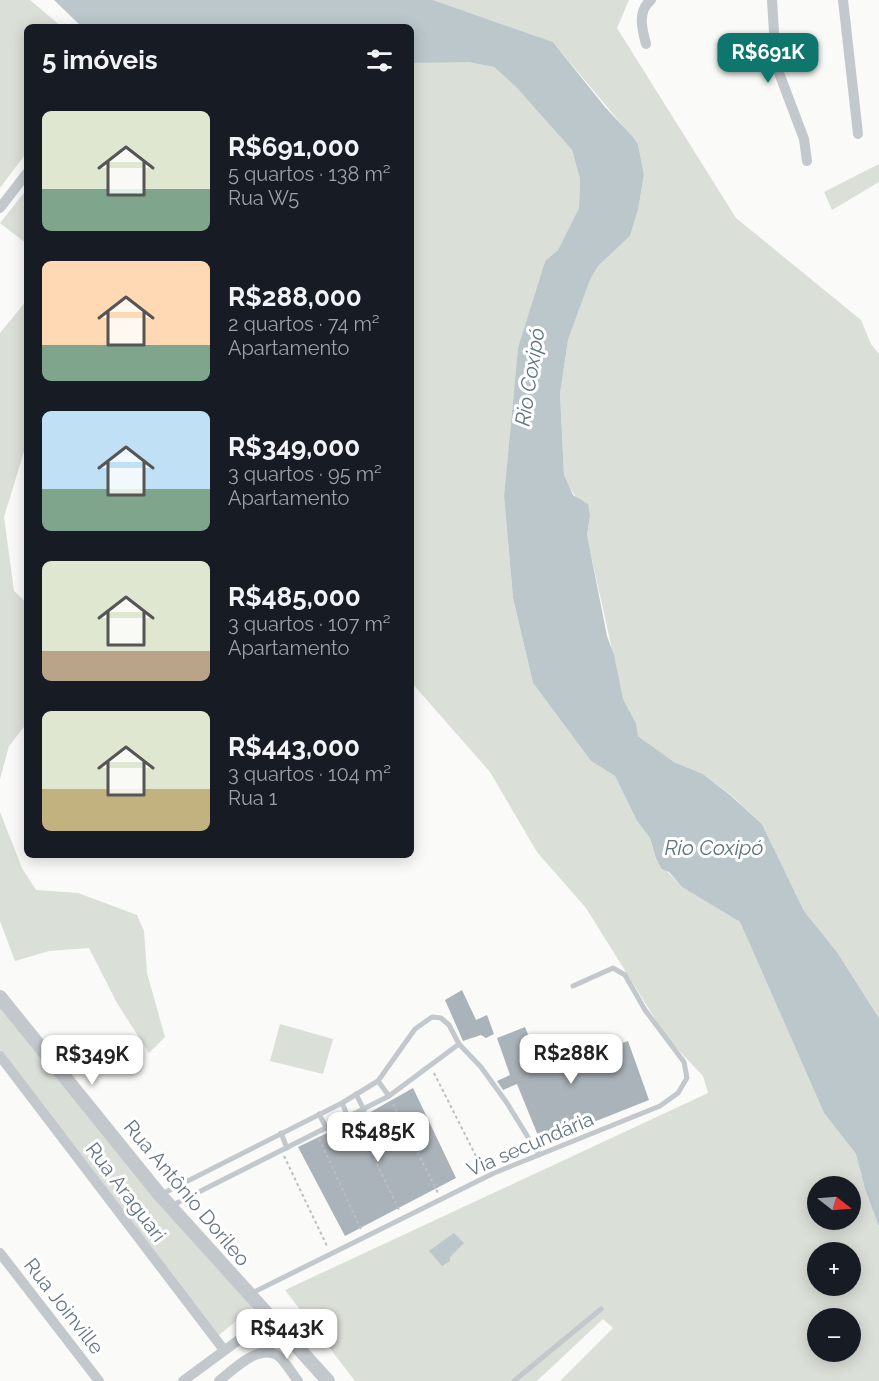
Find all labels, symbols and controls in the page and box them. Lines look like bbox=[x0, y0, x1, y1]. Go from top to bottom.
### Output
pin: R$691K bbox=[719, 33, 817, 84]
text: R$691K bbox=[731, 40, 805, 64]
icon: filters bbox=[363, 44, 396, 77]
text: 5 imóveis bbox=[42, 45, 158, 75]
text: R$691,000 bbox=[228, 132, 360, 162]
icon: home bbox=[90, 135, 162, 207]
text: 5 quartos · 138 m² bbox=[228, 162, 391, 186]
text: Rua W5 bbox=[228, 186, 299, 210]
text: R$288,000 bbox=[228, 282, 362, 312]
icon: home bbox=[90, 285, 162, 357]
text: 2 quartos · 74 m² bbox=[228, 312, 380, 336]
water label: Rio Coxipó bbox=[509, 326, 550, 428]
text: Apartamento bbox=[228, 336, 350, 360]
text: R$349,000 bbox=[228, 432, 360, 462]
icon: home bbox=[90, 435, 162, 507]
text: 3 quartos · 95 m² bbox=[228, 462, 382, 486]
text: Apartamento bbox=[228, 486, 350, 510]
text: R$485,000 bbox=[228, 582, 361, 612]
icon: home bbox=[90, 585, 162, 657]
text: 3 quartos · 107 m² bbox=[228, 612, 391, 636]
text: Apartamento bbox=[228, 636, 350, 660]
text: R$443,000 bbox=[228, 732, 360, 762]
icon: home bbox=[90, 735, 162, 807]
text: 3 quartos · 104 m² bbox=[228, 762, 391, 786]
text: Rua 1 bbox=[228, 786, 277, 810]
water label: Rio Coxipó bbox=[664, 835, 764, 860]
pin: R$288K bbox=[522, 1034, 620, 1085]
pin: R$349K bbox=[43, 1035, 141, 1086]
text: R$288K bbox=[534, 1041, 608, 1065]
text: R$349K bbox=[55, 1042, 129, 1066]
street label: Via secundária bbox=[463, 1106, 597, 1182]
pin: R$485K bbox=[329, 1112, 427, 1163]
street label: Rua Antônio Dorileo bbox=[119, 1115, 255, 1271]
text: R$485K bbox=[341, 1119, 415, 1143]
street label: Rua Araguari bbox=[81, 1138, 171, 1246]
north arrow bbox=[807, 1176, 861, 1230]
map controls bbox=[807, 1176, 861, 1362]
button: + bbox=[807, 1242, 861, 1296]
street label: Rua Joinville bbox=[19, 1253, 109, 1359]
button: − bbox=[807, 1308, 861, 1362]
pin: R$443K bbox=[238, 1309, 336, 1360]
text: R$443K bbox=[250, 1316, 324, 1340]

